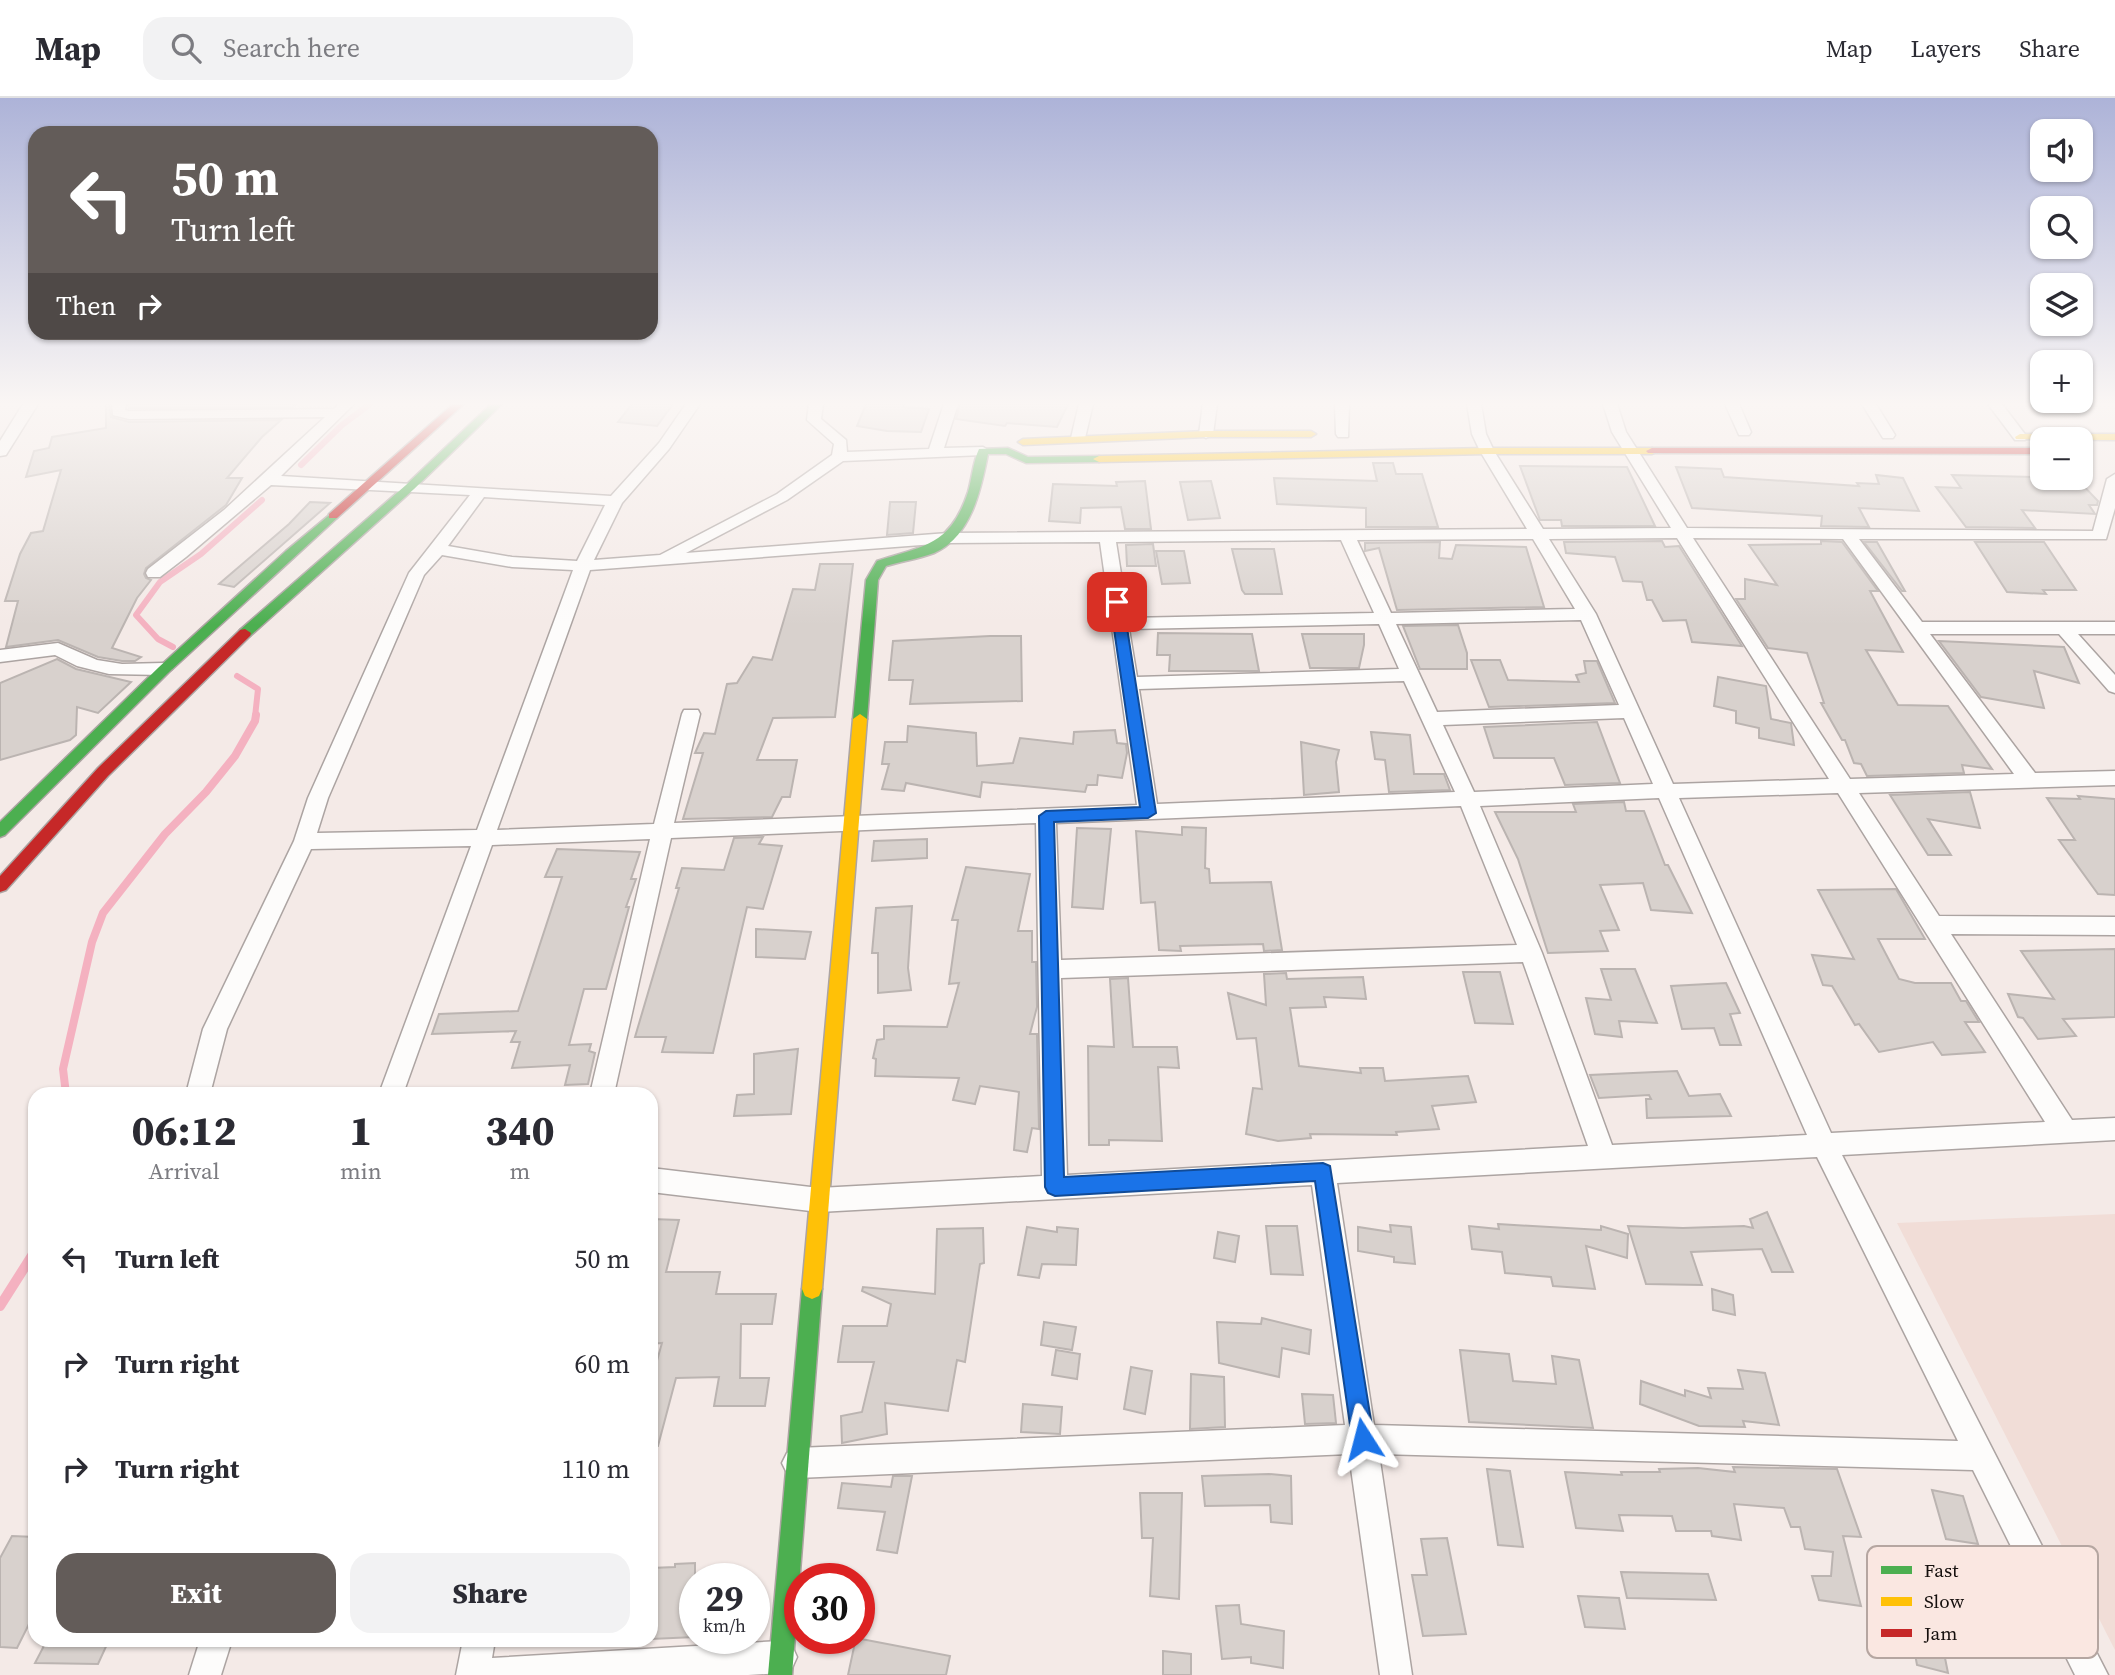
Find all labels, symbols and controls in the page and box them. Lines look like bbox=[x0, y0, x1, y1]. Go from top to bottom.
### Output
search box bbox=[143, 17, 633, 80]
text: Map bbox=[35, 26, 101, 71]
icon: search bbox=[167, 29, 205, 67]
text: Search here bbox=[223, 30, 360, 66]
text: Map bbox=[1826, 32, 1873, 65]
text: Layers bbox=[1911, 32, 1981, 65]
text: Share bbox=[2019, 32, 2080, 65]
map controls bbox=[2030, 119, 2093, 490]
button: sound bbox=[2030, 119, 2093, 182]
text: 50 m bbox=[171, 144, 279, 211]
icon: left bbox=[56, 154, 147, 245]
button: search bbox=[2030, 196, 2093, 259]
text: Turn left bbox=[171, 208, 295, 252]
button: layers bbox=[2030, 273, 2093, 336]
icon: right bbox=[130, 287, 168, 325]
text: Then bbox=[56, 288, 116, 324]
button: + bbox=[2030, 350, 2093, 413]
button: − bbox=[2030, 427, 2093, 490]
pin bbox=[1087, 572, 1147, 632]
icon: arrive bbox=[1098, 583, 1136, 621]
text: 06:12 bbox=[131, 1101, 237, 1159]
text: 1 bbox=[349, 1101, 372, 1159]
text: 340 bbox=[485, 1101, 555, 1159]
text: Arrival bbox=[149, 1155, 220, 1187]
text: min bbox=[340, 1155, 382, 1187]
text: m bbox=[509, 1155, 530, 1187]
icon: left bbox=[56, 1240, 94, 1278]
text: Turn left bbox=[115, 1241, 219, 1277]
text: 50 m bbox=[575, 1241, 630, 1277]
icon: right bbox=[56, 1345, 94, 1383]
text: Turn right bbox=[115, 1346, 239, 1382]
text: 60 m bbox=[575, 1346, 630, 1382]
position arrow bbox=[1326, 1402, 1400, 1476]
icon: right bbox=[56, 1450, 94, 1488]
text: Turn right bbox=[115, 1451, 239, 1487]
text: 110 m bbox=[562, 1451, 630, 1487]
legend bbox=[1867, 1546, 2098, 1658]
button: Exit bbox=[56, 1553, 336, 1633]
button: Share bbox=[350, 1553, 630, 1633]
text: Fast bbox=[1924, 1557, 1959, 1583]
speed limit sign: 30 bbox=[784, 1563, 875, 1654]
text: 29 bbox=[706, 1575, 743, 1623]
text: Slow bbox=[1924, 1588, 1965, 1614]
text: km/h bbox=[703, 1613, 746, 1638]
text: Jam bbox=[1923, 1620, 1957, 1646]

